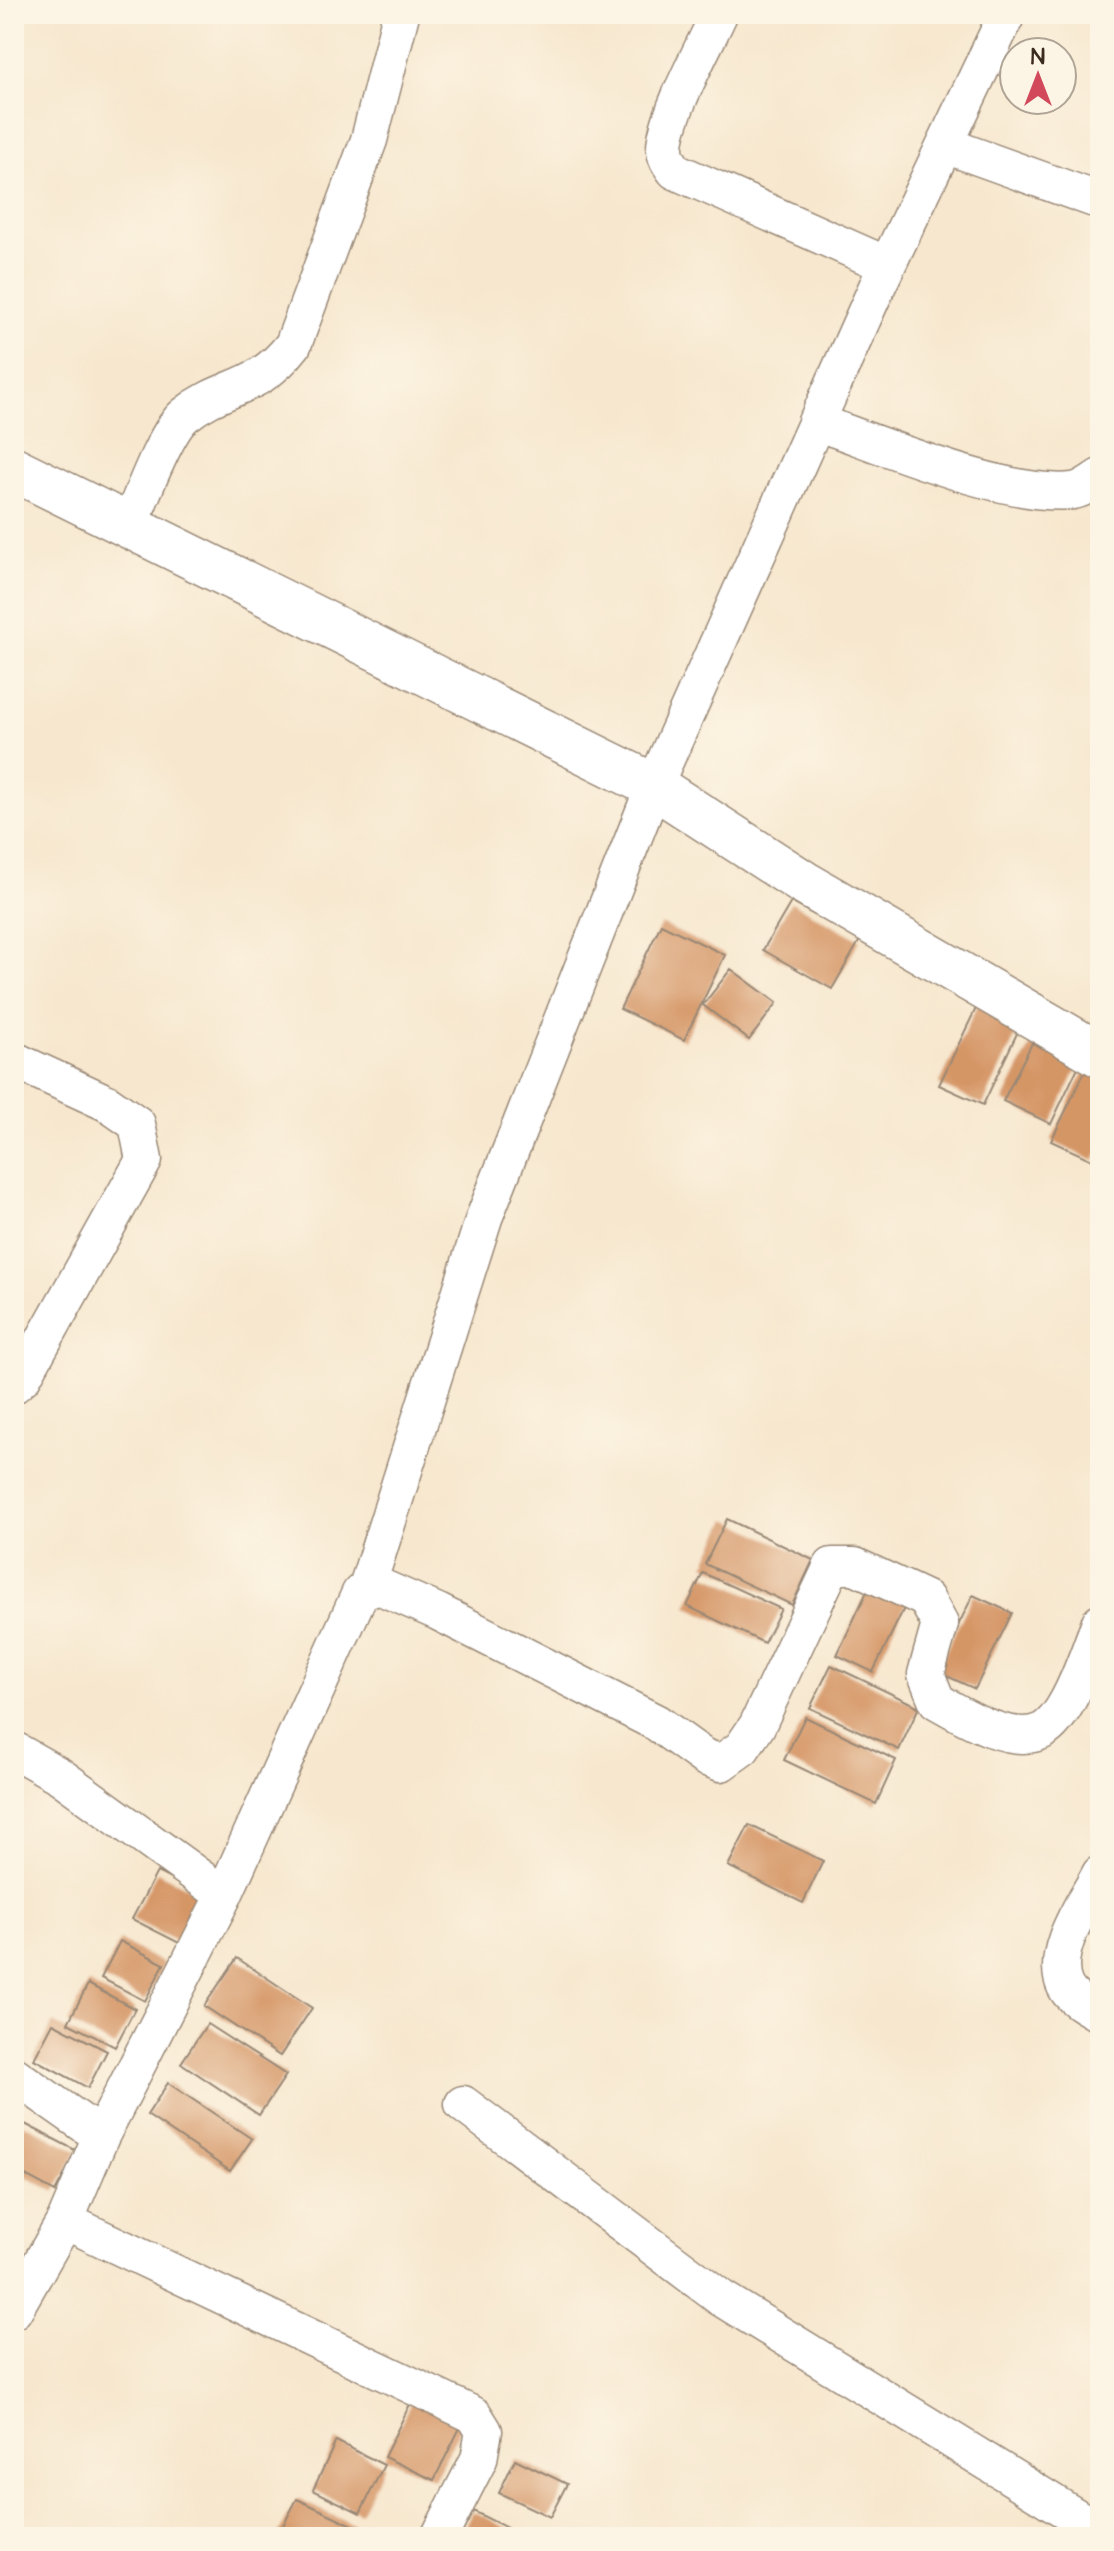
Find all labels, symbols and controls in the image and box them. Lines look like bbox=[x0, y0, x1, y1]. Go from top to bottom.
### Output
north arrow bbox=[998, 36, 1078, 116]
text: N bbox=[1031, 42, 1045, 73]

